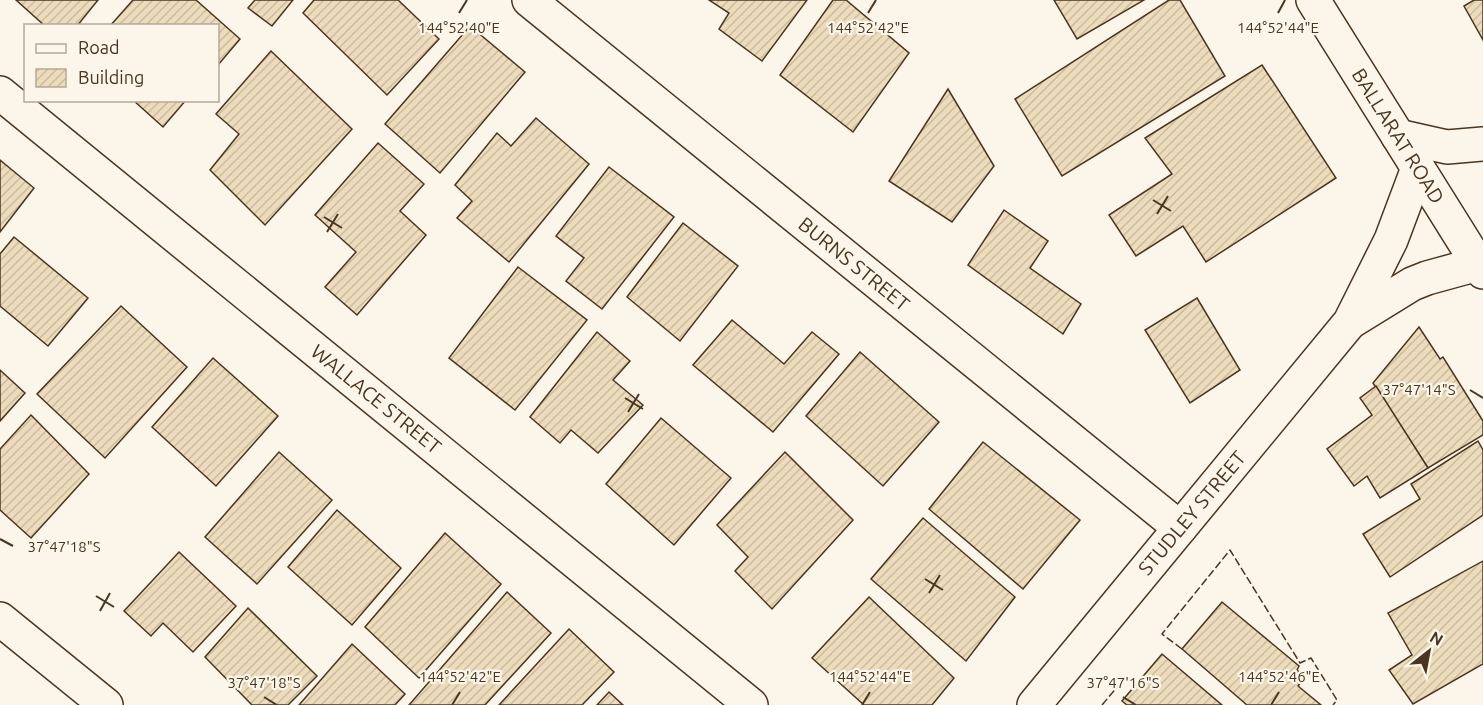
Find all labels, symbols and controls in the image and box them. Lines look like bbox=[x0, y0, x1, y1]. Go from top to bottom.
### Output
text: 144°52'40"E bbox=[418, 19, 500, 36]
text: 144°52'42"E bbox=[827, 19, 909, 36]
text: 144°52'44"E bbox=[1237, 19, 1319, 36]
legend bbox=[24, 24, 219, 102]
text: Road bbox=[78, 37, 120, 57]
street label: BALLARAT ROAD bbox=[1348, 64, 1449, 208]
text: Building bbox=[78, 67, 144, 87]
street label: BURNS STREET bbox=[794, 212, 914, 315]
street label: WALLACE STREET bbox=[307, 339, 446, 458]
text: 37°47'14"S bbox=[1382, 381, 1456, 398]
street label: STUDLEY STREET bbox=[1133, 446, 1250, 579]
text: 37°47'18"S bbox=[27, 538, 101, 555]
north arrow bbox=[1399, 621, 1459, 681]
text: N bbox=[1427, 627, 1446, 649]
text: 144°52'42"E bbox=[419, 668, 501, 685]
text: 144°52'44"E bbox=[829, 668, 911, 685]
text: 144°52'46"E bbox=[1238, 668, 1320, 685]
text: 37°47'18"S bbox=[227, 674, 301, 691]
text: 37°47'16"S bbox=[1086, 674, 1160, 691]

